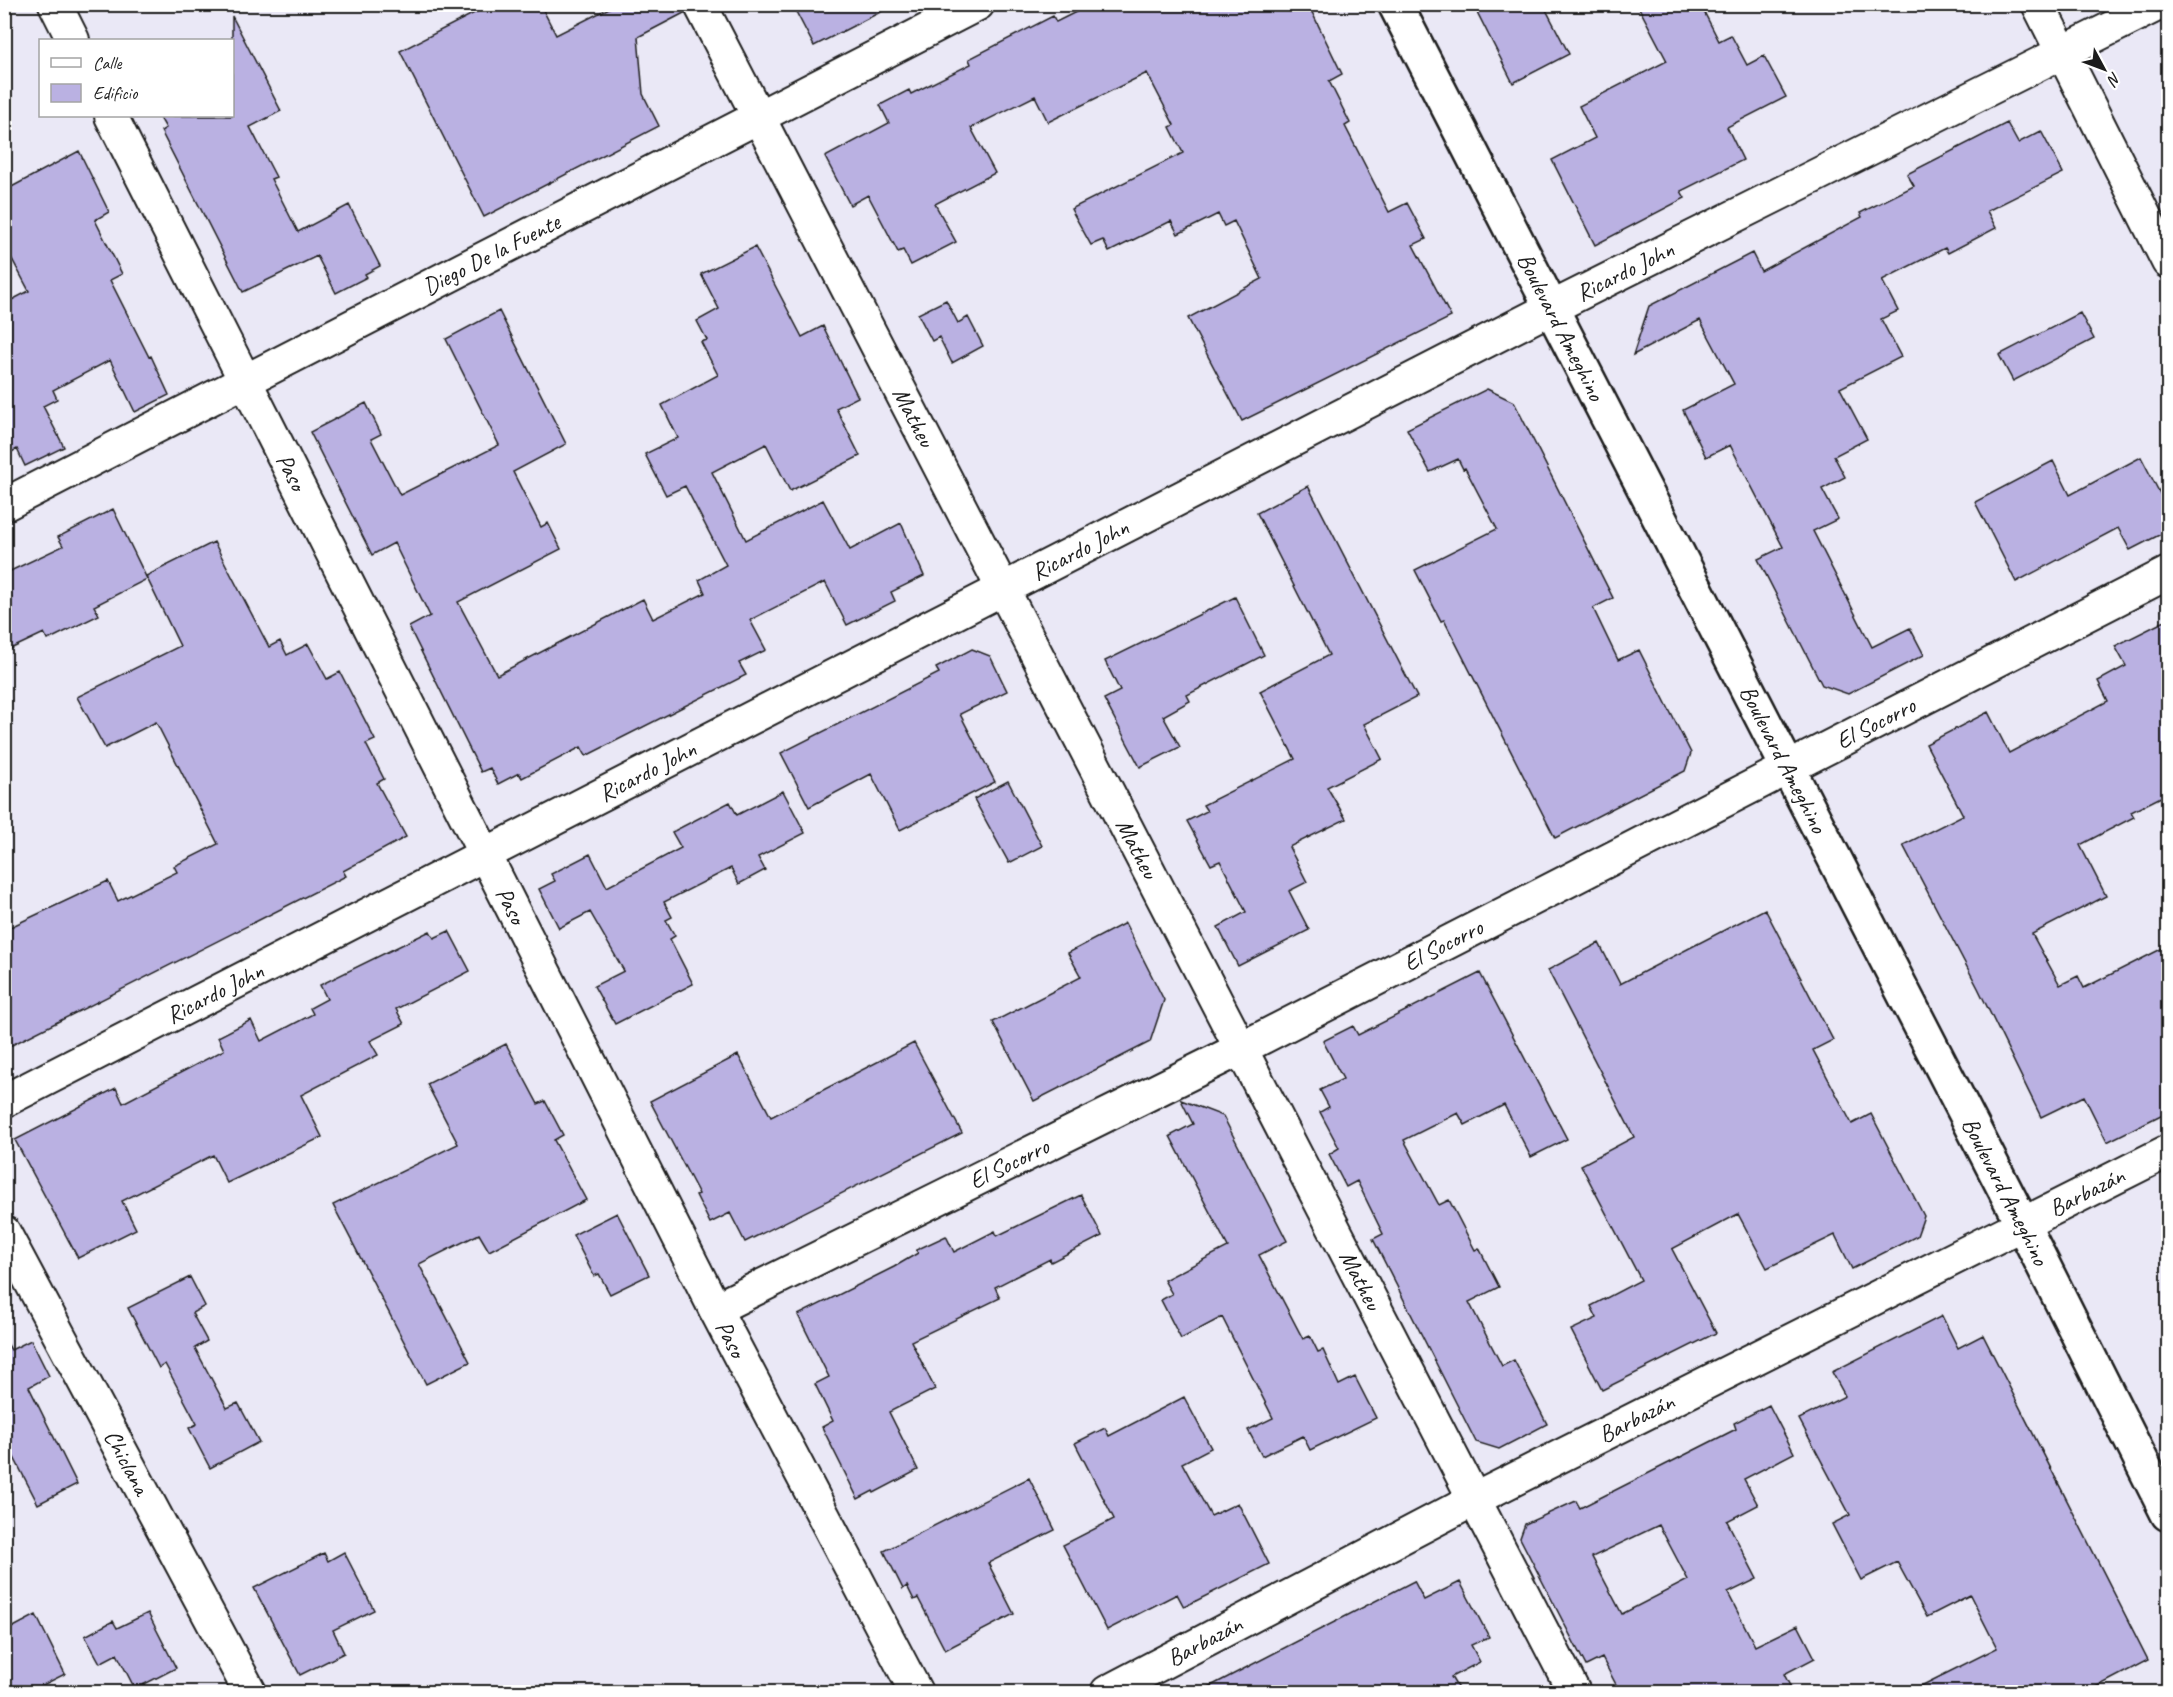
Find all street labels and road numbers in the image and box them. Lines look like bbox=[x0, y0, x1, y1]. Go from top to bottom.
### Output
street label: Diego De la Fuente bbox=[418, 206, 567, 302]
street label: Ricardo John bbox=[1571, 234, 1679, 308]
street label: Boulevard Ameghino bbox=[1511, 248, 1612, 407]
street label: Matheu bbox=[886, 382, 943, 454]
street label: Paso bbox=[269, 449, 314, 498]
street label: Ricardo John bbox=[1026, 512, 1134, 587]
street label: Boulevard Ameghino bbox=[1733, 680, 1834, 839]
street label: El Socorro bbox=[1831, 690, 1922, 756]
street label: Ricardo John bbox=[594, 734, 701, 809]
street label: Matheu bbox=[1109, 813, 1166, 885]
street label: Paso bbox=[489, 882, 534, 931]
street label: El Socorro bbox=[1398, 911, 1489, 978]
street label: Ricardo John bbox=[161, 955, 269, 1030]
street label: Boulevard Ameghino bbox=[1955, 1112, 2056, 1272]
street label: El Socorro bbox=[964, 1130, 1055, 1196]
street label: Barbazán bbox=[2044, 1160, 2130, 1223]
street label: Matheu bbox=[1333, 1245, 1390, 1317]
street label: Paso bbox=[709, 1315, 754, 1365]
street label: Barbazán bbox=[1594, 1386, 1680, 1450]
street label: Chiclana bbox=[97, 1424, 158, 1502]
street label: Barbazán bbox=[1162, 1608, 1248, 1673]

